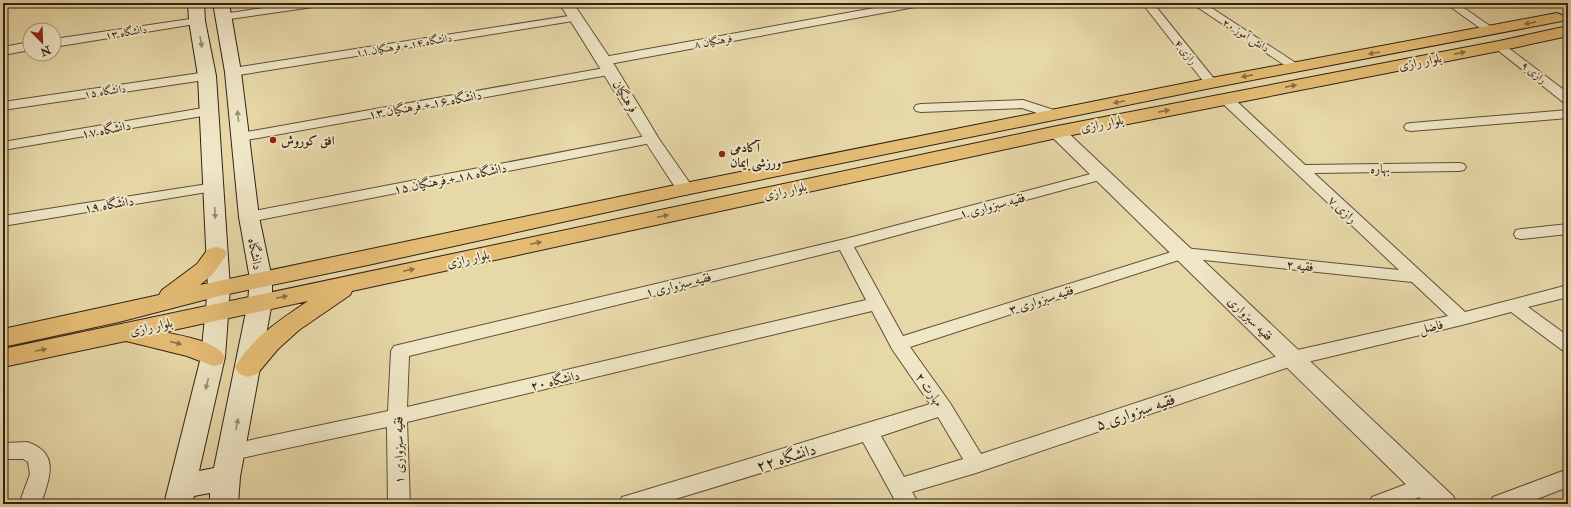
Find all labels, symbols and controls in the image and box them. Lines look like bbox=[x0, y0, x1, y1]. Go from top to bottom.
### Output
street label: دانش آموز ۲۰ bbox=[1219, 15, 1272, 56]
one-way arrow bbox=[1524, 21, 1536, 27]
north arrow bbox=[22, 22, 62, 62]
street label: دانشگاه ۱۳ bbox=[104, 22, 148, 42]
street label: دانشگاه ۱۴ + فرهنگیان ۱۱ bbox=[355, 30, 453, 61]
street label: فرهنگیان ۸ bbox=[693, 32, 733, 52]
one-way arrow bbox=[198, 36, 204, 48]
street label: رازی ۴ bbox=[1172, 37, 1200, 67]
text: N bbox=[38, 42, 54, 59]
one-way arrow bbox=[1368, 50, 1381, 56]
street label: بلوار رازی bbox=[1397, 50, 1443, 74]
one-way arrow bbox=[1454, 50, 1466, 56]
street label: رازی ۹ bbox=[1519, 59, 1549, 86]
one-way arrow bbox=[1240, 74, 1253, 80]
street label: فرهنگیان bbox=[609, 77, 641, 116]
street label: دانشگاه ۱۵ bbox=[83, 81, 127, 101]
one-way arrow bbox=[1285, 83, 1298, 89]
street label: دانشگاه ۱۶ + فرهنگیان ۱۳ bbox=[367, 86, 483, 123]
one-way arrow bbox=[1113, 99, 1125, 105]
one-way arrow bbox=[1158, 107, 1170, 113]
one-way arrow bbox=[235, 110, 242, 122]
street label: بلوار رازی bbox=[1079, 112, 1125, 136]
street label: دانشگاه ۱۷ bbox=[80, 117, 132, 142]
place label: افق کوروش bbox=[281, 133, 335, 149]
marker: افق کوروش bbox=[268, 135, 278, 145]
place label: آکادمی ورزشی ایمان bbox=[729, 139, 781, 172]
marker: آکادمی ورزشی ایمان bbox=[717, 149, 727, 159]
street label: دانشگاه ۱۸ + فرهنگیان ۱۵ bbox=[392, 159, 508, 198]
street label: بهاره bbox=[1370, 161, 1390, 177]
street label: بلوار رازی bbox=[762, 179, 808, 203]
street label: فقیه سبزواری ۱ bbox=[958, 189, 1027, 222]
street label: دانشگاه ۱۹ bbox=[83, 192, 135, 217]
street label: رازی ۷ bbox=[1325, 192, 1360, 227]
one-way arrow bbox=[212, 207, 218, 220]
one-way arrow bbox=[657, 212, 669, 218]
street label: دانشگاه bbox=[244, 237, 267, 271]
one-way arrow bbox=[530, 240, 542, 246]
street label: بلوار رازی bbox=[445, 247, 491, 271]
street label: فقیه ۲ bbox=[1286, 257, 1314, 275]
one-way arrow bbox=[403, 267, 415, 273]
street label: فقیه سبزواری ۱ bbox=[644, 269, 713, 301]
street label: فقیه سبزواری ۳ bbox=[1007, 282, 1076, 318]
street label: فقیه سبزواری bbox=[1224, 293, 1277, 344]
one-way arrow bbox=[275, 294, 288, 300]
street label: بلوار رازی bbox=[128, 315, 174, 339]
street label: فاضل bbox=[1418, 316, 1445, 338]
one-way arrow bbox=[169, 341, 182, 347]
one-way arrow bbox=[35, 346, 47, 352]
street label: دانشگاه ۲۰ bbox=[529, 367, 581, 394]
street label: مهارت ۲ bbox=[912, 370, 946, 410]
one-way arrow bbox=[203, 377, 209, 390]
street label: فقیه سبزواری ۵ bbox=[1093, 389, 1178, 435]
street label: فقیه سبزواری ۱ bbox=[390, 416, 408, 484]
one-way arrow bbox=[234, 418, 240, 430]
street label: دانشگاه ۲۲ bbox=[754, 438, 819, 477]

